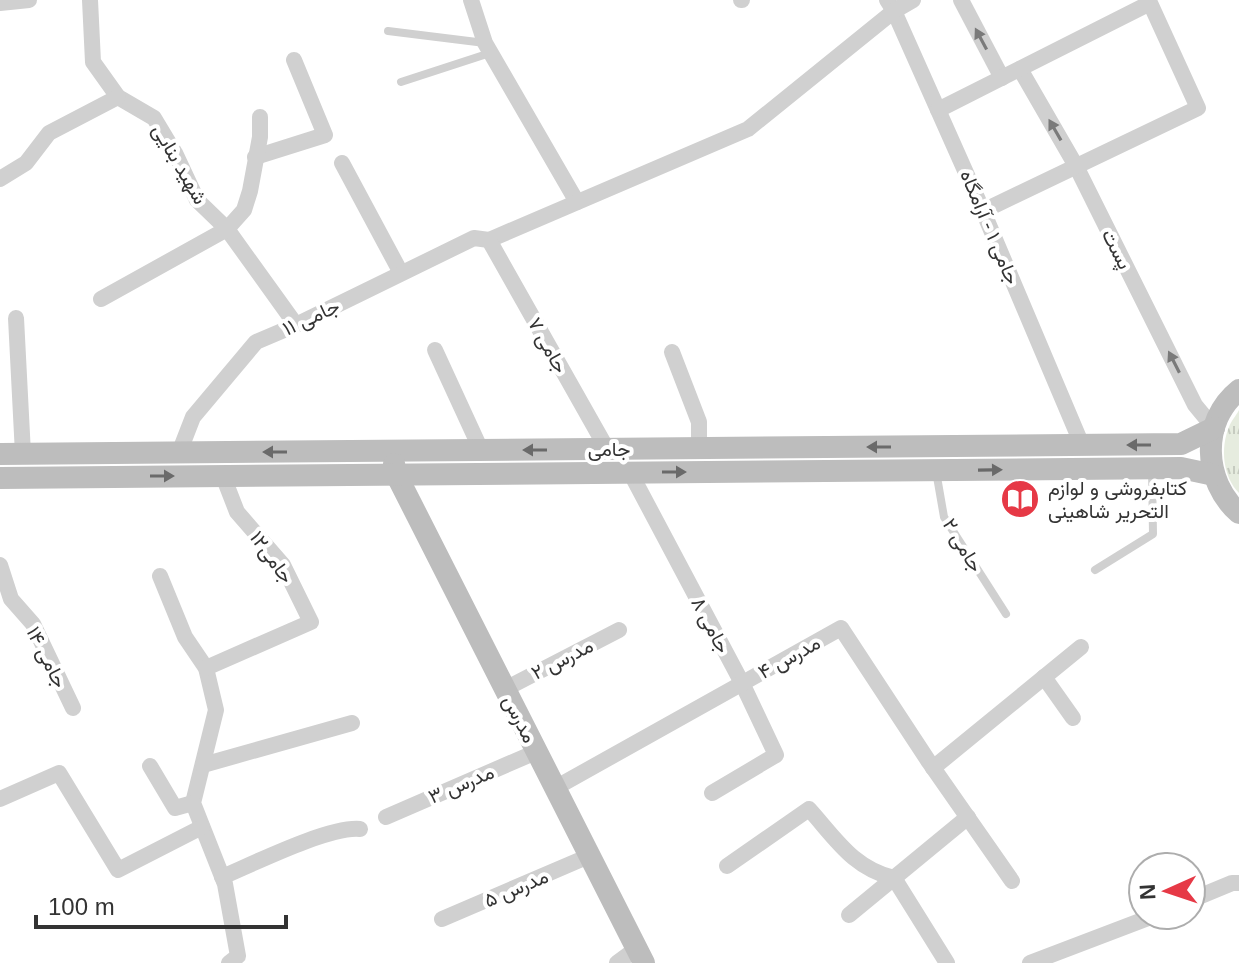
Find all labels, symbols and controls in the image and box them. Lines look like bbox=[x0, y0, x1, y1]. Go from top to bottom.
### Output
one-way arrow bbox=[975, 28, 988, 51]
one-way arrow bbox=[1048, 119, 1062, 141]
street label: شهید بنایی bbox=[146, 120, 212, 209]
street label: جامی ۱ - آرامگاه bbox=[954, 167, 1024, 288]
street label: پست bbox=[1095, 225, 1136, 274]
street label: جامی ۱۱ bbox=[279, 294, 343, 341]
street label: جامی ۷ bbox=[523, 313, 572, 377]
one-way arrow bbox=[1167, 350, 1181, 373]
street label: جامی bbox=[588, 438, 630, 461]
one-way arrow bbox=[1126, 439, 1151, 451]
one-way arrow bbox=[866, 441, 891, 453]
one-way arrow bbox=[522, 444, 547, 456]
one-way arrow bbox=[262, 446, 287, 458]
one-way arrow bbox=[978, 463, 1003, 476]
one-way arrow bbox=[662, 466, 687, 478]
one-way arrow bbox=[150, 470, 175, 482]
place label: کتابفروشی و لوازم التحریر شاهینی bbox=[1048, 477, 1187, 524]
library icon: کتابفروشی و لوازم التحریر شاهینی bbox=[999, 478, 1041, 520]
street label: جامی ۲ bbox=[938, 514, 988, 576]
street label: جامی۱۲ bbox=[245, 527, 298, 588]
street label: جامی ۸ bbox=[686, 593, 735, 657]
street label: جامی ۱۴ bbox=[21, 623, 72, 692]
street label: مدرس ۴ bbox=[754, 631, 825, 685]
street label: مدرس ۲ bbox=[527, 634, 597, 686]
street label: مدرس bbox=[497, 692, 541, 747]
street label: مدرس ۳ bbox=[425, 760, 498, 809]
north arrow bbox=[1127, 851, 1207, 931]
street label: مدرس ۵ bbox=[481, 865, 552, 913]
scale bar bbox=[36, 879, 286, 929]
text: N bbox=[1135, 883, 1160, 901]
text: 100 m bbox=[48, 893, 115, 920]

